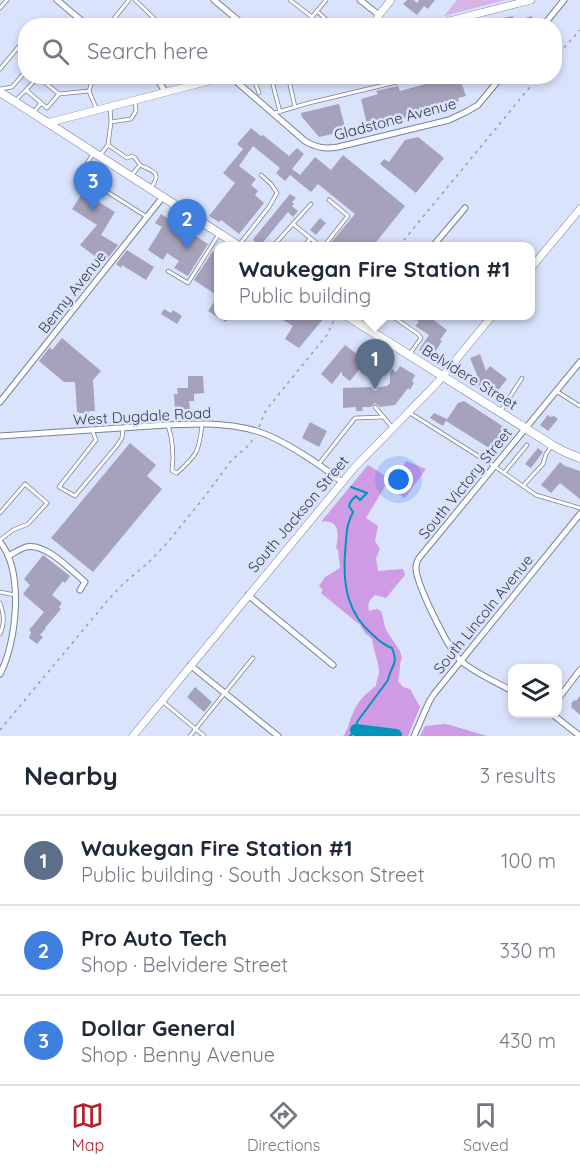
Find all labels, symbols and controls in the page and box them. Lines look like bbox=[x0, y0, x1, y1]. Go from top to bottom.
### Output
search box bbox=[18, 18, 562, 84]
icon: search bbox=[39, 35, 72, 68]
text: Search here bbox=[87, 37, 208, 65]
street label: Gladstone Avenue bbox=[332, 94, 458, 144]
pin: 3 bbox=[74, 162, 112, 211]
pin: 2 bbox=[168, 200, 207, 249]
popup bbox=[214, 242, 535, 320]
street label: Benny Avenue bbox=[34, 247, 110, 337]
text: Waukegan Fire Station #1 bbox=[239, 255, 510, 283]
text: Public building bbox=[239, 283, 371, 308]
pin: 1 bbox=[356, 340, 394, 389]
street label: Belvidere Street bbox=[419, 340, 521, 414]
street label: West Dugdale Road bbox=[72, 403, 212, 429]
street label: South Victory Street bbox=[414, 423, 516, 543]
street label: South Jackson Street bbox=[243, 452, 353, 576]
your location bbox=[384, 465, 413, 494]
street label: South Lincoln Avenue bbox=[429, 551, 537, 677]
map controls bbox=[508, 664, 562, 718]
button: layers bbox=[508, 664, 562, 718]
text: Nearby bbox=[24, 759, 118, 792]
text: 3 results bbox=[480, 763, 556, 788]
text: Waukegan Fire Station #1 bbox=[81, 834, 353, 862]
text: 1 bbox=[40, 848, 47, 873]
text: 100 m bbox=[501, 848, 556, 873]
text: Public building · South Jackson Street bbox=[81, 862, 424, 887]
text: Pro Auto Tech bbox=[81, 924, 227, 952]
text: 2 bbox=[38, 938, 49, 963]
text: 330 m bbox=[499, 938, 556, 963]
text: Shop · Belvidere Street bbox=[81, 952, 288, 977]
text: Dollar General bbox=[81, 1014, 235, 1042]
text: 3 bbox=[38, 1028, 49, 1053]
text: 430 m bbox=[499, 1028, 556, 1053]
text: Shop · Benny Avenue bbox=[81, 1042, 275, 1067]
tab: Map bbox=[71, 1099, 104, 1155]
tab: Directions bbox=[247, 1099, 320, 1155]
tab: Saved bbox=[463, 1099, 509, 1155]

